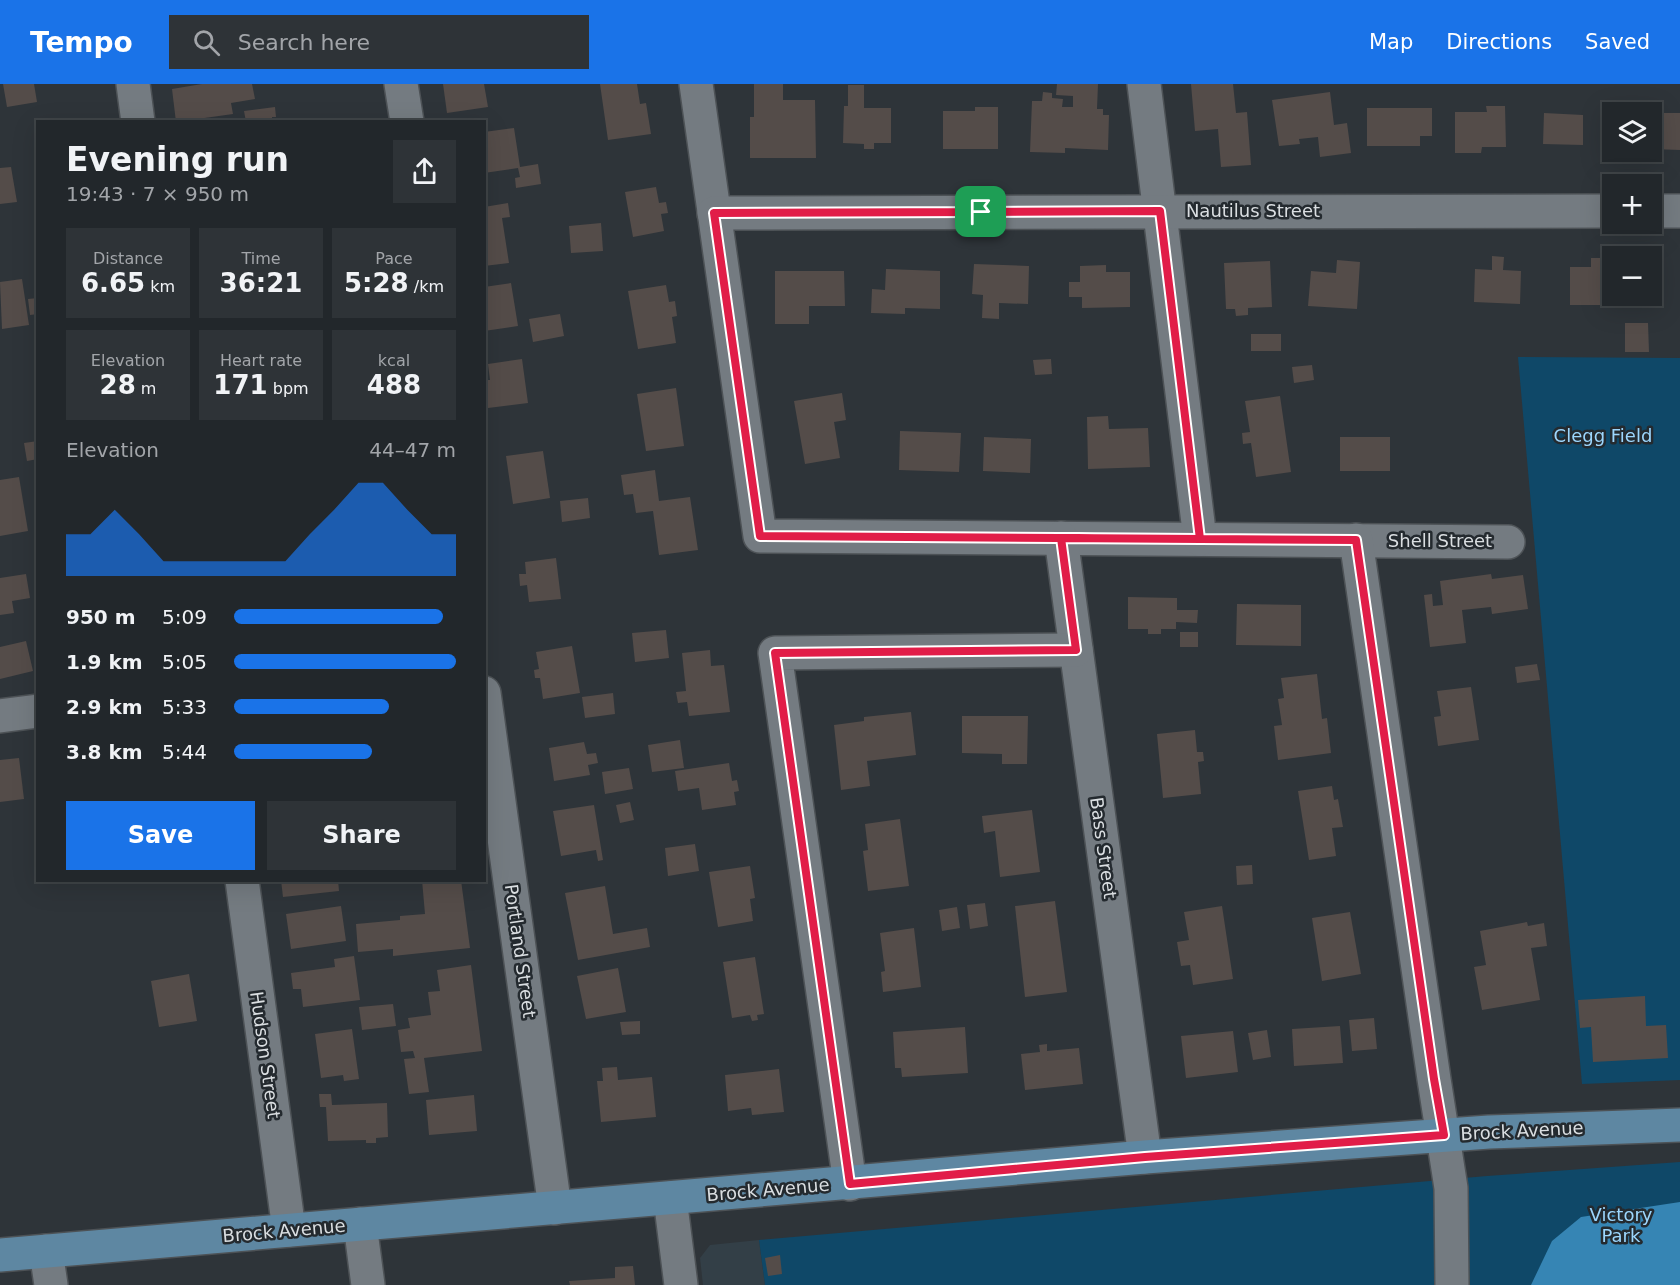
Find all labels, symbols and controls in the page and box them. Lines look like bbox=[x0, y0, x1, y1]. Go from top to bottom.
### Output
search box bbox=[169, 15, 589, 69]
text: Tempo bbox=[30, 26, 133, 59]
icon: search bbox=[190, 26, 223, 59]
text: Search here bbox=[238, 30, 370, 55]
text: Map bbox=[1369, 30, 1413, 54]
text: Directions bbox=[1446, 30, 1552, 54]
text: Saved bbox=[1585, 30, 1650, 54]
map controls bbox=[1602, 102, 1662, 306]
button: layers bbox=[1602, 102, 1662, 162]
text: Evening run bbox=[66, 140, 289, 179]
button: share bbox=[393, 140, 456, 203]
button: + bbox=[1602, 174, 1662, 234]
text: 19:43 · 7 × 950 m bbox=[66, 182, 249, 206]
pin bbox=[955, 186, 1006, 237]
icon: arrive bbox=[964, 195, 997, 228]
street label: Nautilus Street bbox=[1186, 200, 1320, 221]
button: − bbox=[1602, 246, 1662, 306]
text: Distance bbox=[93, 249, 163, 268]
text: Time bbox=[241, 249, 281, 268]
text: Pace bbox=[375, 249, 413, 268]
text: 6.65 bbox=[81, 268, 145, 298]
text: 36:21 bbox=[220, 268, 302, 298]
text: 5:28 bbox=[344, 268, 409, 298]
text: km bbox=[145, 277, 175, 296]
text: /km bbox=[409, 277, 444, 296]
text: Elevation bbox=[91, 351, 165, 370]
text: Heart rate bbox=[220, 351, 302, 370]
text: kcal bbox=[378, 351, 410, 370]
text: 28 bbox=[100, 370, 136, 400]
text: 171 bbox=[213, 370, 268, 400]
text: 488 bbox=[367, 370, 421, 400]
text: m bbox=[136, 379, 156, 398]
text: bpm bbox=[268, 379, 309, 398]
park label: Clegg Field bbox=[1554, 425, 1652, 446]
text: Elevation bbox=[66, 438, 159, 462]
text: 44–47 m bbox=[369, 438, 456, 462]
street label: Shell Street bbox=[1388, 530, 1492, 551]
text: 950 m bbox=[66, 605, 136, 629]
text: 5:09 bbox=[162, 605, 207, 629]
text: 1.9 km bbox=[66, 650, 143, 674]
text: 5:05 bbox=[162, 650, 207, 674]
text: 2.9 km bbox=[66, 695, 143, 719]
text: 5:33 bbox=[162, 695, 207, 719]
text: 3.8 km bbox=[66, 740, 143, 764]
text: 5:44 bbox=[162, 740, 207, 764]
street label: Bass Street bbox=[1086, 796, 1121, 900]
button: Save bbox=[66, 801, 255, 870]
button: Share bbox=[267, 801, 456, 870]
street label: Portland Street bbox=[501, 883, 540, 1019]
street label: Hudson Street bbox=[246, 990, 285, 1120]
street label: Brock Avenue bbox=[1460, 1117, 1584, 1144]
street label: Brock Avenue bbox=[706, 1174, 830, 1205]
park label: Victory Park bbox=[1590, 1204, 1653, 1246]
street label: Brock Avenue bbox=[222, 1215, 346, 1246]

